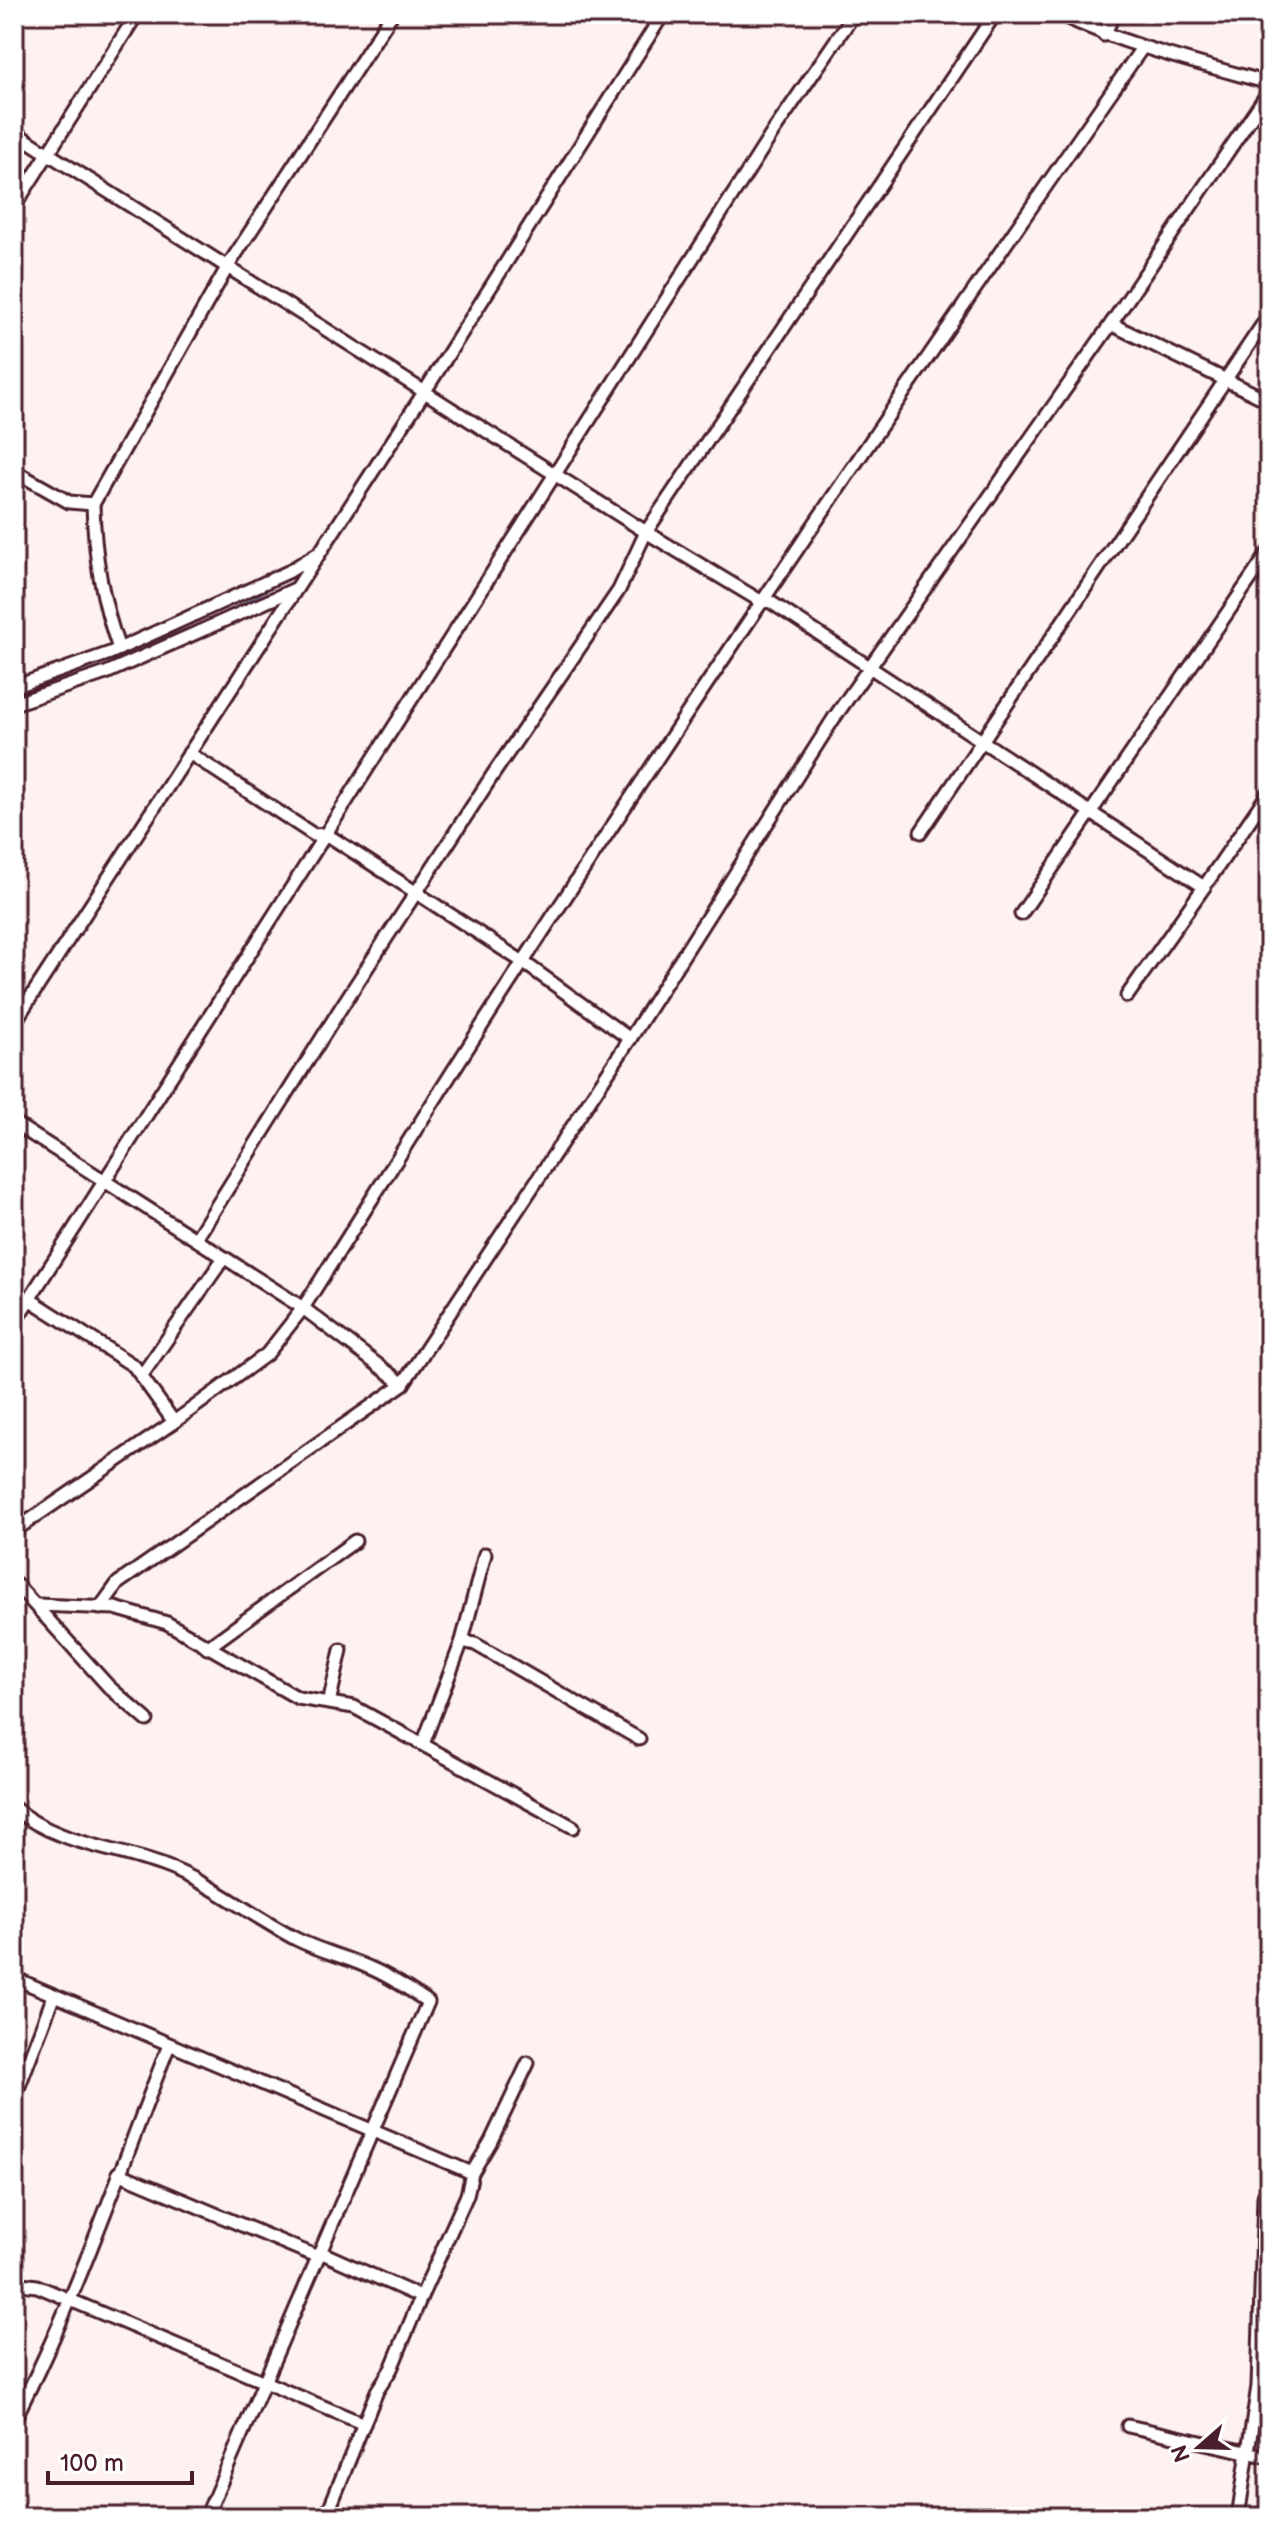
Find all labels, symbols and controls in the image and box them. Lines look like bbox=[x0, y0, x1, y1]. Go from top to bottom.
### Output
north arrow bbox=[1159, 2407, 1239, 2487]
scale bar bbox=[48, 2435, 192, 2485]
text: N bbox=[1166, 2441, 1197, 2466]
text: 100 m bbox=[60, 2449, 124, 2478]

